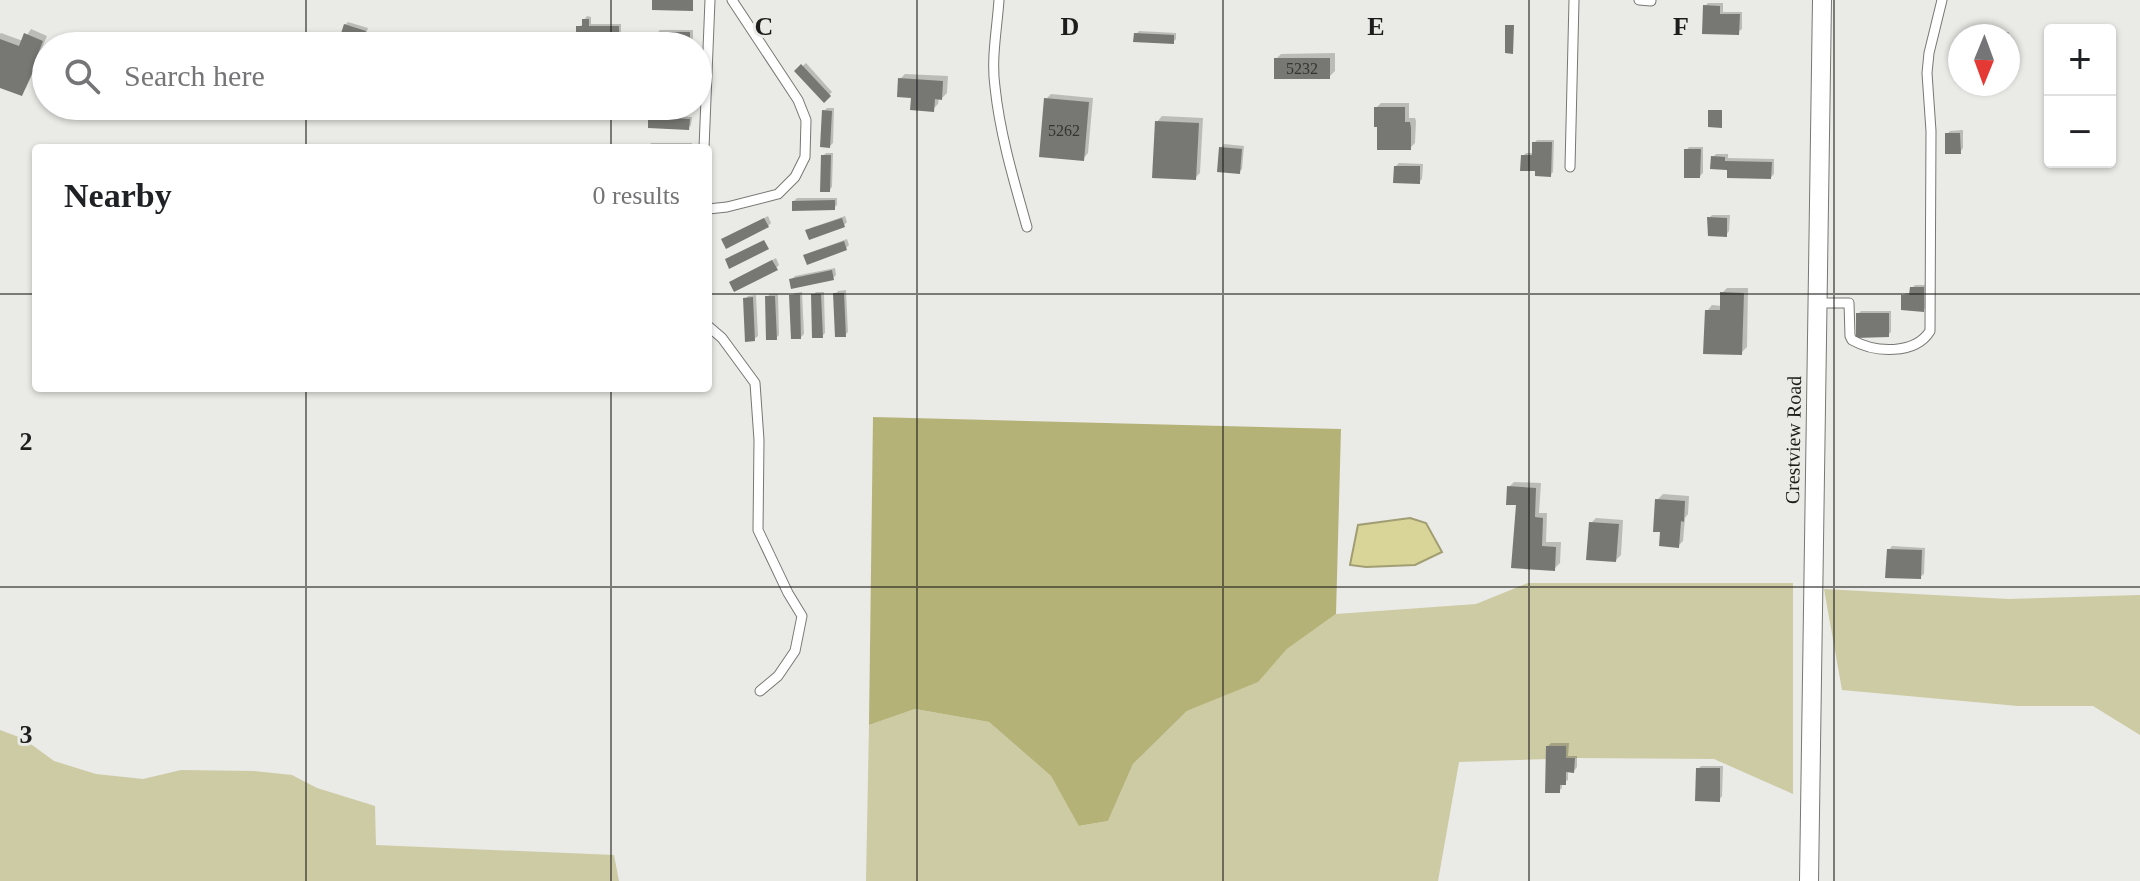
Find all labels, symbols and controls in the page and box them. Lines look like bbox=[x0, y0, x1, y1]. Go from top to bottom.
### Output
text: C bbox=[755, 12, 773, 41]
text: D bbox=[1061, 12, 1079, 41]
text: E bbox=[1367, 12, 1385, 41]
text: F bbox=[1673, 12, 1689, 41]
north arrow bbox=[1948, 24, 2020, 96]
map controls bbox=[2044, 24, 2116, 168]
button: + bbox=[2044, 24, 2116, 96]
search box bbox=[32, 32, 712, 120]
icon: search bbox=[60, 54, 104, 98]
text: Search here bbox=[124, 59, 265, 92]
house number: 5232 bbox=[1286, 60, 1318, 77]
button: − bbox=[2044, 96, 2116, 168]
house number: 5262 bbox=[1048, 122, 1080, 139]
text: Nearby bbox=[64, 177, 172, 214]
text: 0 results bbox=[593, 181, 680, 210]
street label: Crestview Road bbox=[1781, 376, 1805, 504]
text: 2 bbox=[20, 427, 33, 456]
text: 3 bbox=[20, 720, 33, 749]

